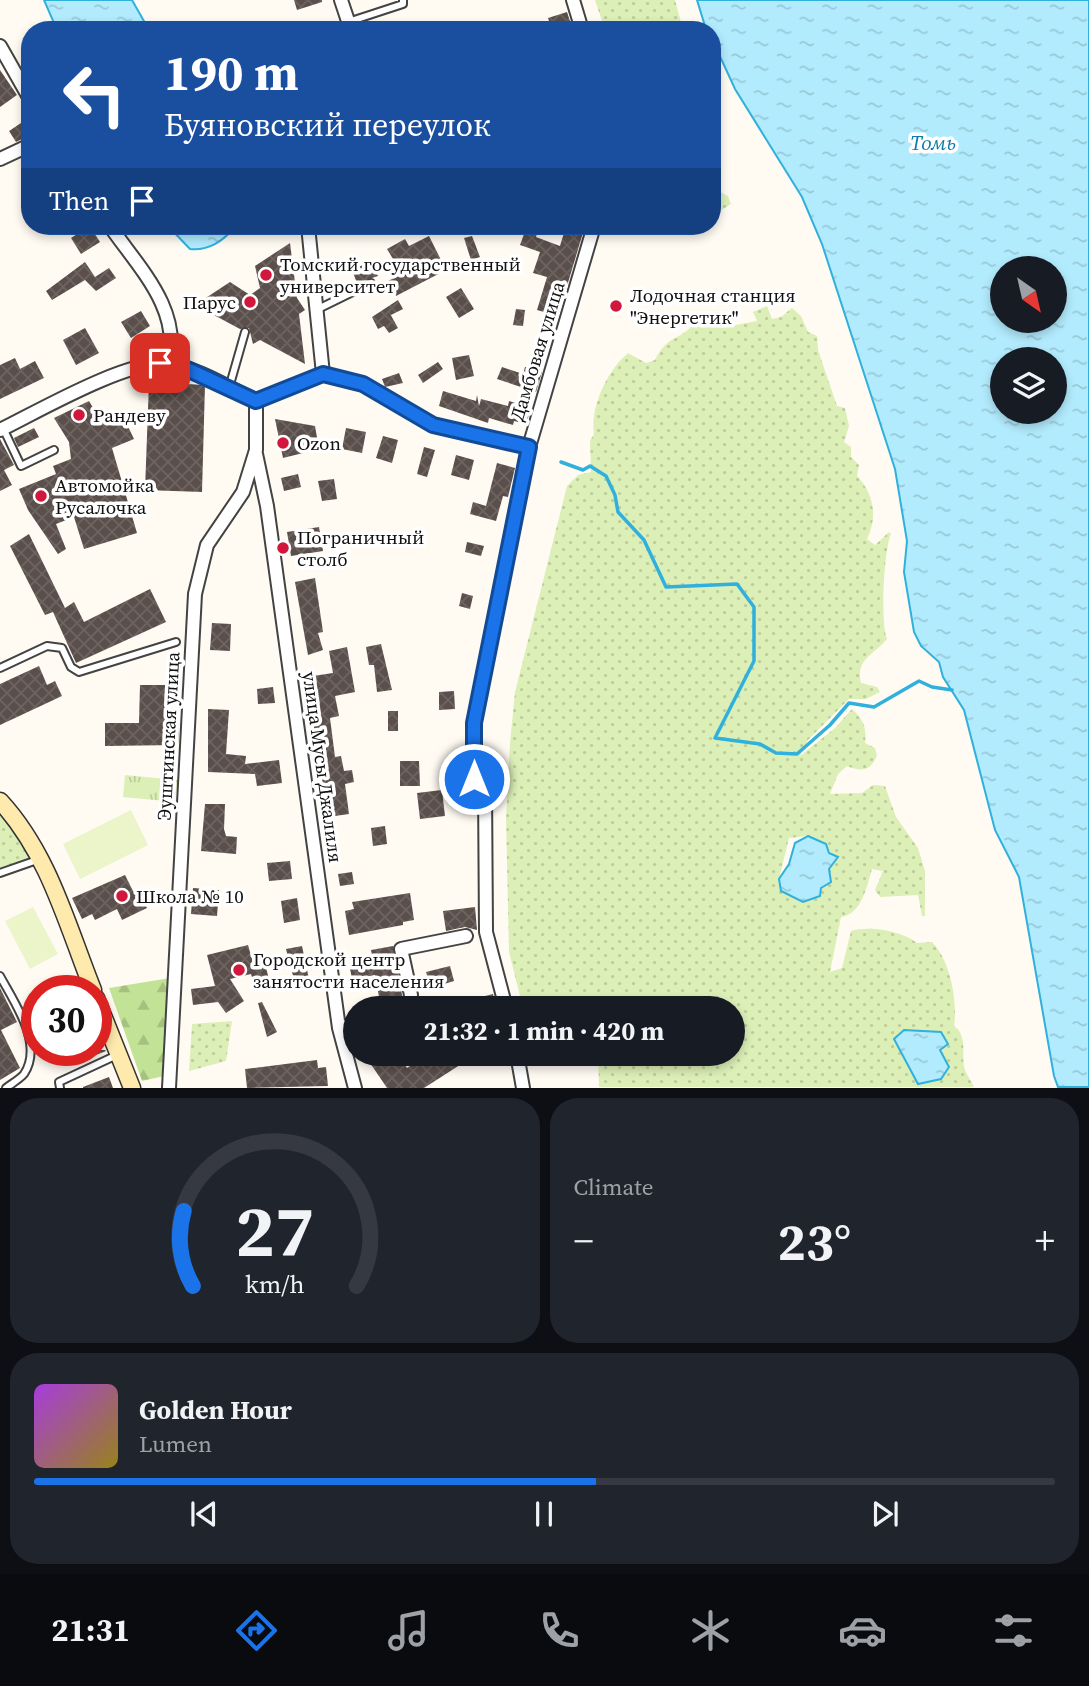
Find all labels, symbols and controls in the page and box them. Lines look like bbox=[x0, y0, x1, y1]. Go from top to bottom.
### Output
text: 190 m bbox=[164, 39, 299, 106]
icon: left bbox=[49, 49, 140, 140]
text: Буяновский переулок bbox=[164, 103, 491, 147]
water label: Томь bbox=[910, 128, 956, 157]
icon: arrive bbox=[123, 182, 161, 220]
text: Then bbox=[49, 183, 109, 219]
place label: Томский государственный университет bbox=[280, 251, 521, 299]
north arrow bbox=[990, 256, 1068, 332]
map controls bbox=[990, 256, 1067, 424]
marker: Томский государственный университет bbox=[258, 267, 274, 283]
street label: Дамбовая улица bbox=[503, 278, 571, 424]
place label: Лодочная станция "Энергетик" bbox=[630, 282, 796, 330]
place label: Парус bbox=[183, 289, 236, 315]
marker: Парус bbox=[242, 294, 258, 310]
marker: Лодочная станция "Энергетик" bbox=[608, 298, 624, 314]
pin bbox=[130, 333, 190, 393]
icon: arrive bbox=[141, 344, 179, 382]
button: layers bbox=[990, 347, 1067, 424]
place label: Рандеву bbox=[93, 402, 166, 428]
marker: Рандеву bbox=[71, 407, 87, 423]
place label: Ozon bbox=[297, 430, 341, 456]
marker: Ozon bbox=[275, 435, 291, 451]
place label: Автомойка Русалочка bbox=[55, 472, 155, 520]
marker: Автомойка Русалочка bbox=[33, 488, 49, 504]
place label: Пограничный столб bbox=[297, 524, 424, 572]
marker: Пограничный столб bbox=[275, 540, 291, 556]
street label: Эуштинская улица bbox=[151, 651, 185, 821]
street label: улица Мусы Джалиля bbox=[297, 670, 349, 864]
position arrow bbox=[437, 742, 511, 816]
place label: Школа № 10 bbox=[136, 883, 244, 909]
marker: Школа № 10 bbox=[114, 888, 130, 904]
place label: Городской центр занятости населения bbox=[253, 946, 444, 994]
marker: Городской центр занятости населения bbox=[231, 962, 247, 978]
speed limit sign: 30 bbox=[21, 975, 112, 1066]
text: 21:32 · 1 min · 420 m bbox=[424, 1013, 664, 1049]
text: Climate bbox=[574, 1171, 653, 1203]
text: 27 bbox=[235, 1182, 314, 1281]
text: 23° bbox=[778, 1206, 851, 1277]
text: − bbox=[574, 1215, 594, 1267]
text: + bbox=[1035, 1215, 1055, 1267]
text: km/h bbox=[245, 1267, 305, 1301]
text: Golden Hour bbox=[139, 1392, 292, 1428]
text: Lumen bbox=[139, 1428, 212, 1460]
icon: previous bbox=[185, 1495, 223, 1533]
icon: pause bbox=[525, 1495, 563, 1533]
icon: next bbox=[866, 1495, 904, 1533]
icon: directions bbox=[232, 1606, 281, 1655]
icon: music bbox=[384, 1606, 433, 1655]
icon: phone bbox=[535, 1606, 584, 1655]
icon: climate bbox=[686, 1606, 735, 1655]
icon: car bbox=[838, 1606, 887, 1655]
icon: filters bbox=[989, 1606, 1038, 1655]
text: 21:31 bbox=[51, 1608, 130, 1652]

